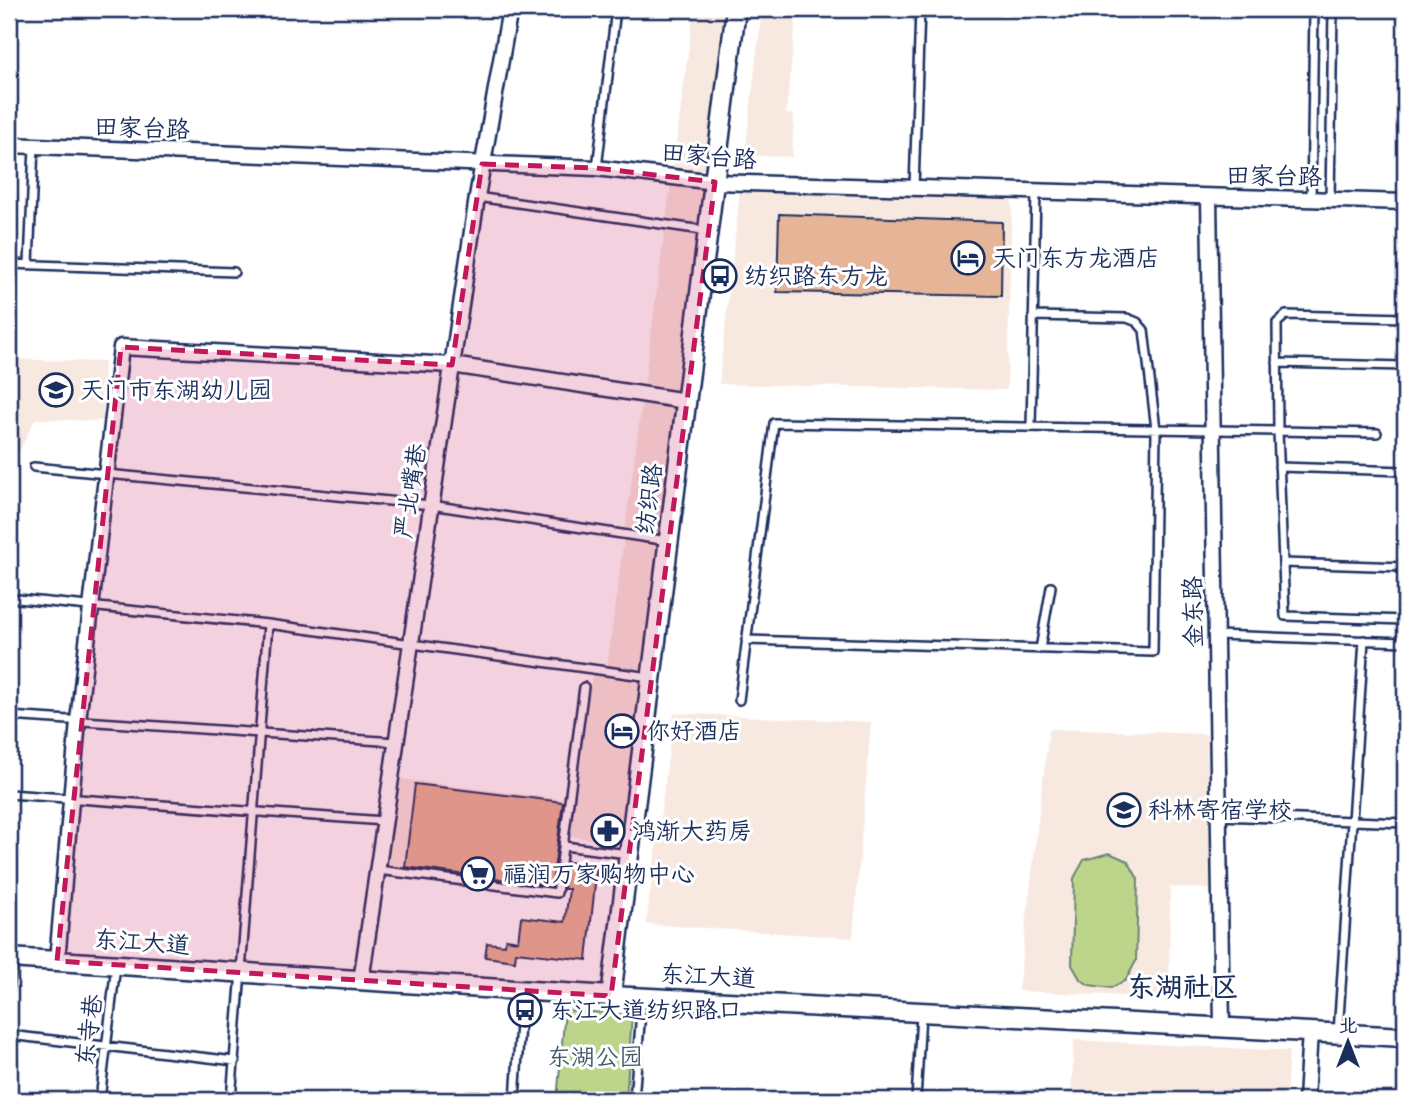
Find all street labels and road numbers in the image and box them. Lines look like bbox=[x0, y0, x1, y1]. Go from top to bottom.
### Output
street label: 田家台路 bbox=[93, 112, 190, 150]
street label: 田家台路 bbox=[659, 138, 758, 180]
street label: 田家台路 bbox=[1226, 161, 1322, 197]
street label: 严北嘴巷 bbox=[389, 441, 437, 542]
street label: 纺织路 bbox=[631, 462, 673, 537]
street label: 金东路 bbox=[1178, 576, 1214, 648]
street label: 东江大道 bbox=[93, 925, 191, 965]
street label: 东江大道 bbox=[659, 960, 757, 998]
street label: 东寺巷 bbox=[71, 993, 113, 1068]

